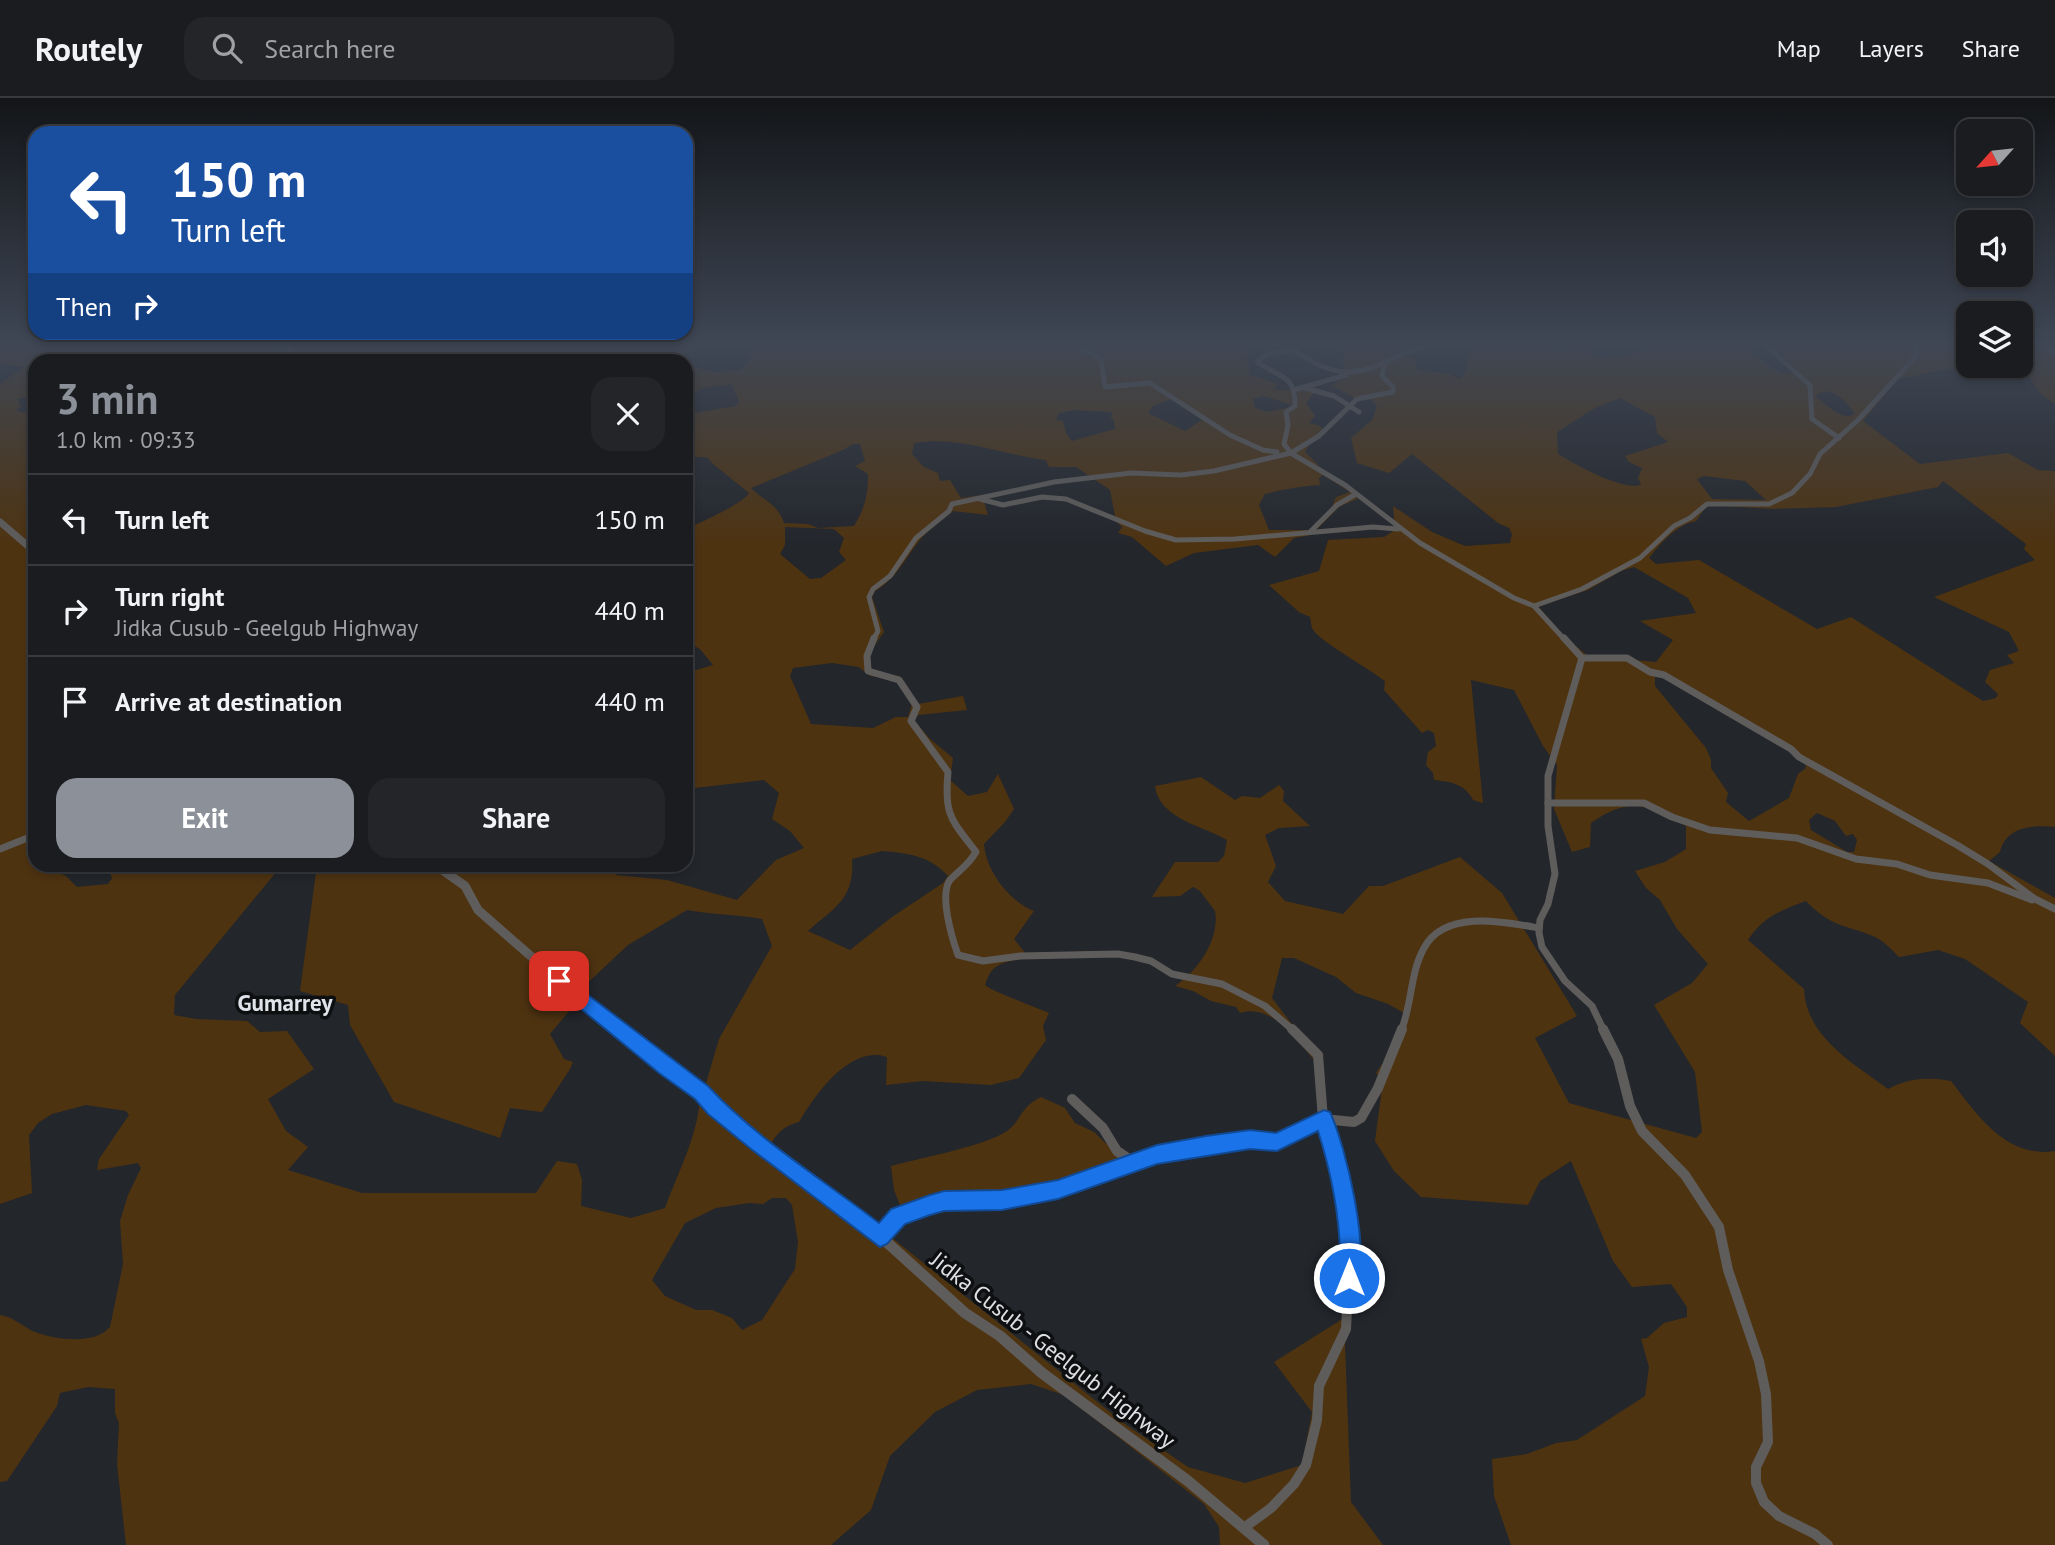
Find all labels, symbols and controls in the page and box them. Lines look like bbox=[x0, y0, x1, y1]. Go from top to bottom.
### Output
search box bbox=[184, 17, 674, 80]
text: Routely bbox=[35, 27, 142, 70]
icon: search bbox=[208, 29, 246, 67]
text: Search here bbox=[264, 32, 395, 65]
text: Map bbox=[1777, 33, 1821, 64]
text: Layers bbox=[1859, 33, 1924, 64]
text: Share bbox=[1962, 33, 2020, 64]
north arrow bbox=[1956, 119, 2034, 196]
map controls bbox=[1956, 119, 2033, 378]
text: 150 m bbox=[171, 147, 306, 211]
icon: left bbox=[56, 154, 147, 245]
text: Turn left bbox=[171, 209, 286, 251]
button: sound bbox=[1956, 210, 2033, 287]
icon: right bbox=[126, 287, 164, 325]
text: Then bbox=[56, 290, 112, 323]
button: layers bbox=[1956, 301, 2033, 378]
text: 3 min bbox=[56, 371, 158, 426]
button: close bbox=[591, 377, 665, 451]
text: 1.0 km · 09:33 bbox=[56, 425, 195, 454]
icon: left bbox=[56, 501, 94, 539]
text: Turn left bbox=[115, 503, 209, 536]
text: 150 m bbox=[594, 503, 665, 536]
text: Turn right bbox=[115, 580, 224, 613]
icon: right bbox=[56, 592, 94, 630]
text: 440 m bbox=[594, 594, 665, 627]
text: Jidka Cusub - Geelgub Highway bbox=[115, 613, 418, 642]
icon: arrive bbox=[56, 683, 94, 721]
text: Arrive at destination bbox=[115, 685, 342, 718]
text: 440 m bbox=[594, 685, 665, 718]
button: Exit bbox=[56, 778, 354, 858]
button: Share bbox=[368, 778, 665, 858]
pin bbox=[529, 951, 589, 1011]
icon: arrive bbox=[540, 962, 578, 1000]
district label: Gumarrey bbox=[238, 988, 333, 1017]
position arrow bbox=[1312, 1241, 1386, 1315]
street label: Jidka Cusub - Geelgub Highway bbox=[924, 1244, 1182, 1455]

